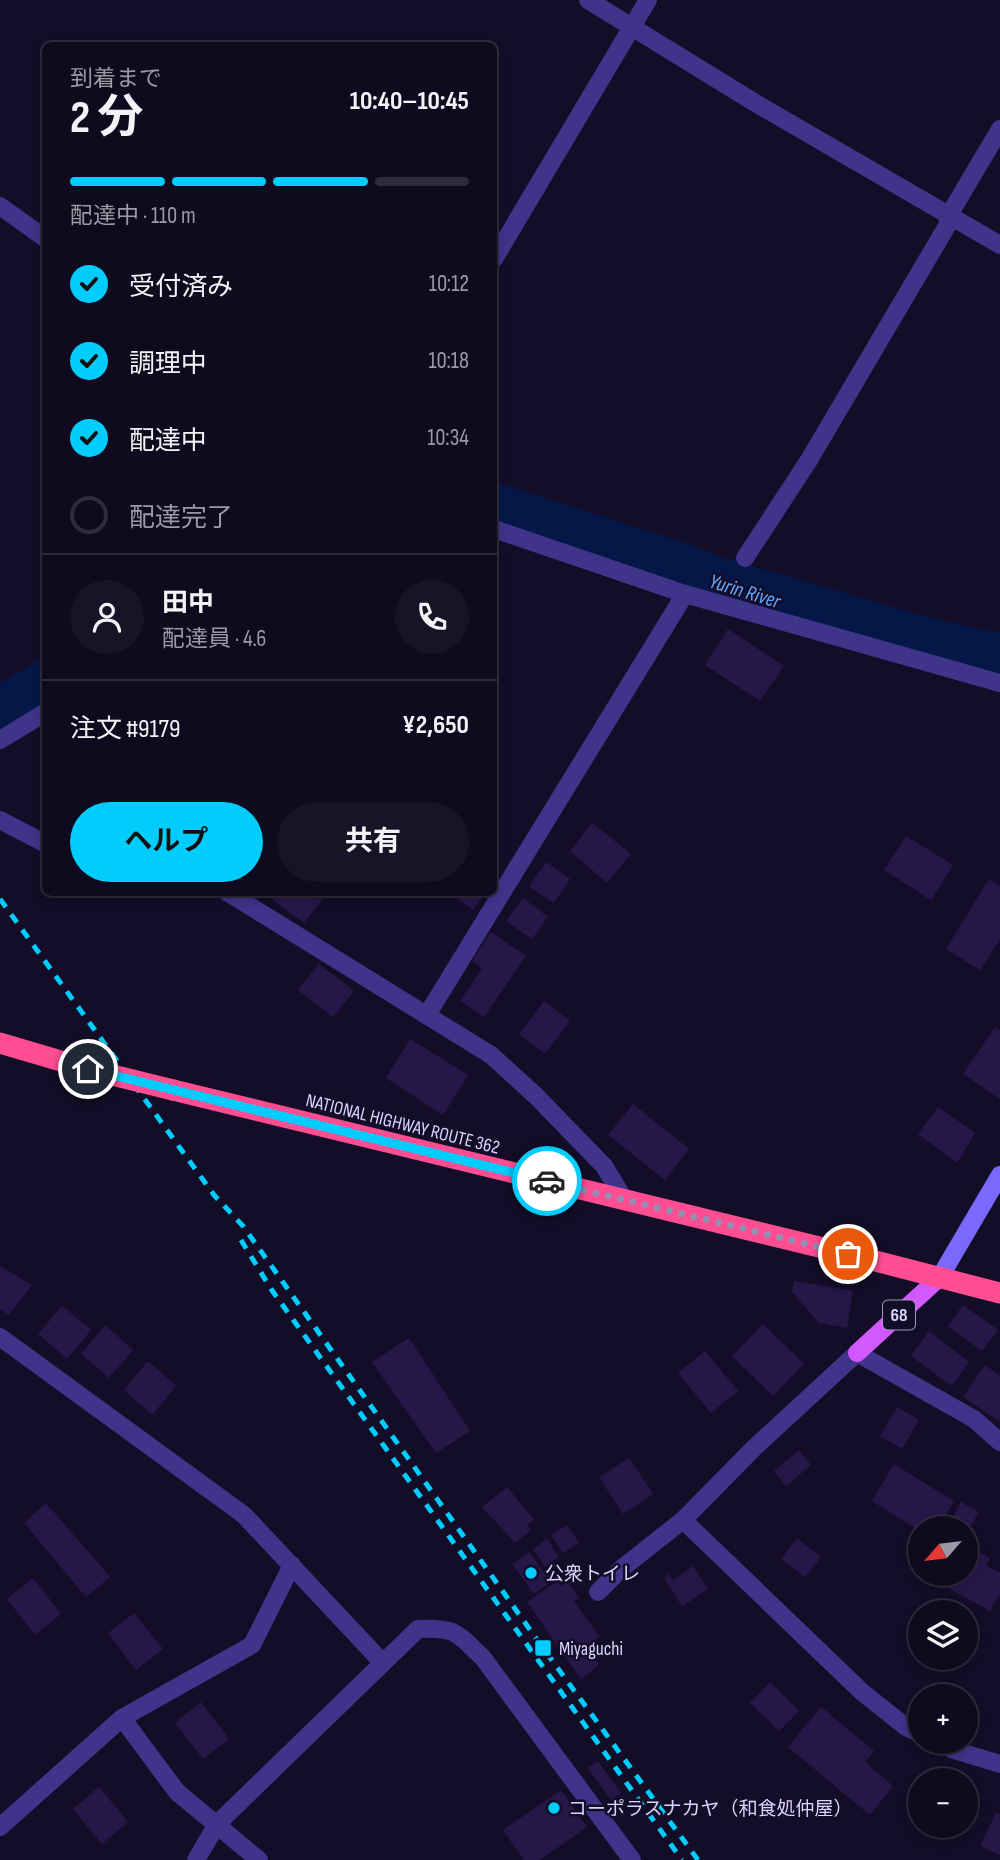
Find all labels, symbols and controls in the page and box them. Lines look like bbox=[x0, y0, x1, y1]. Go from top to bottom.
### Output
text: 到着まで bbox=[70, 65, 162, 93]
text: 10:40–10:45 bbox=[350, 86, 469, 117]
text: 2 分 bbox=[70, 91, 143, 146]
text: 配達中 · 110 m bbox=[70, 202, 196, 230]
icon: check bbox=[70, 265, 108, 303]
text: 10:12 bbox=[429, 270, 469, 298]
text: 受付済み bbox=[129, 272, 233, 303]
icon: check bbox=[70, 342, 108, 380]
text: 10:18 bbox=[428, 347, 469, 375]
text: 調理中 bbox=[129, 349, 207, 380]
icon: check bbox=[70, 419, 108, 457]
text: 10:34 bbox=[427, 424, 469, 452]
text: 配達中 bbox=[129, 426, 207, 457]
text: 配達完了 bbox=[129, 503, 233, 534]
water label: Yurin River bbox=[706, 569, 785, 614]
button: person bbox=[70, 580, 144, 654]
button: phone bbox=[395, 580, 469, 654]
text: 田中 bbox=[162, 588, 214, 619]
text: 配達員 · 4.6 bbox=[162, 625, 266, 653]
text: ¥2,650 bbox=[402, 710, 469, 741]
text: 注文 #9179 bbox=[70, 714, 180, 745]
button: ヘルプ bbox=[70, 802, 263, 882]
button: 共有 bbox=[277, 802, 469, 882]
pin bbox=[58, 1039, 118, 1099]
icon: home bbox=[69, 1050, 107, 1088]
street label: NATIONAL HIGHWAY ROUTE 362 bbox=[303, 1089, 502, 1160]
courier bbox=[512, 1146, 582, 1216]
icon: car bbox=[528, 1162, 566, 1200]
pin bbox=[818, 1224, 878, 1284]
icon: bag bbox=[829, 1235, 867, 1273]
road number: 68 bbox=[883, 1300, 915, 1330]
north arrow bbox=[908, 1516, 978, 1586]
map controls bbox=[908, 1516, 978, 1838]
place label: 公衆トイレ bbox=[545, 1563, 640, 1586]
marker: 公衆トイレ bbox=[523, 1565, 539, 1581]
button: layers bbox=[908, 1600, 978, 1670]
marker: Miyaguchi bbox=[533, 1638, 553, 1658]
place label: Miyaguchi bbox=[559, 1638, 623, 1661]
button: + bbox=[908, 1684, 978, 1754]
button: − bbox=[908, 1768, 978, 1838]
place label: コーポラスナカヤ（和食処仲屋） bbox=[568, 1798, 853, 1821]
marker: コーポラスナカヤ（和食処仲屋） bbox=[546, 1800, 562, 1816]

